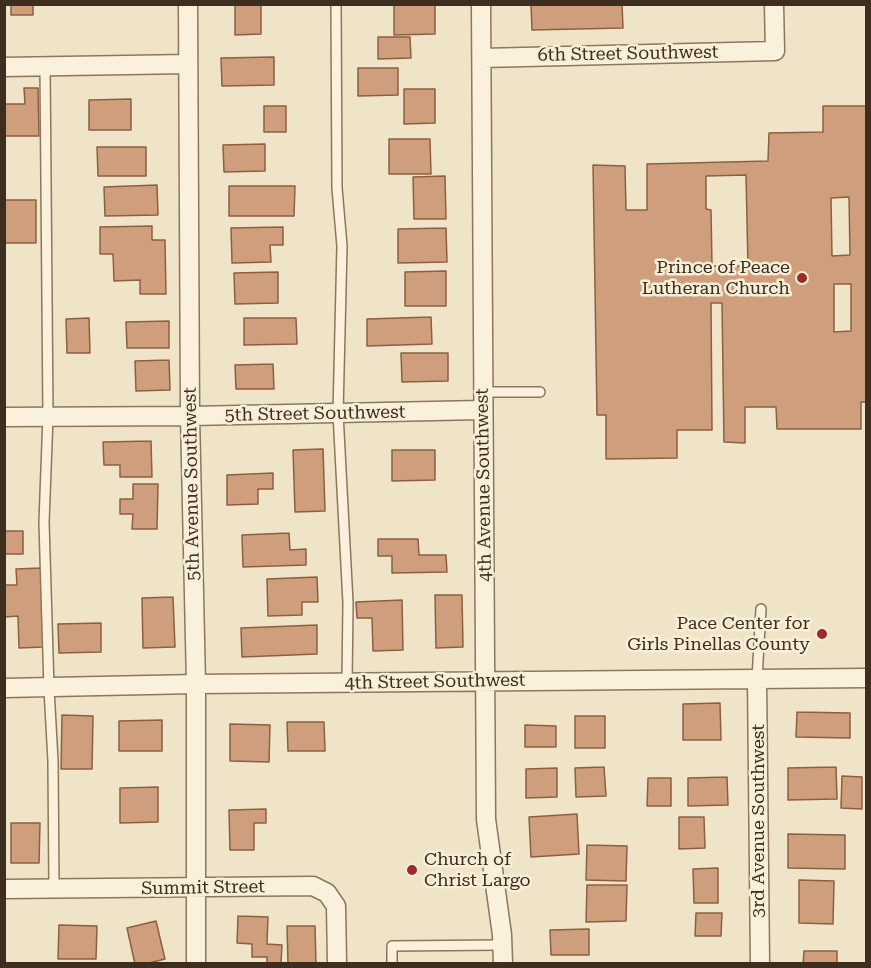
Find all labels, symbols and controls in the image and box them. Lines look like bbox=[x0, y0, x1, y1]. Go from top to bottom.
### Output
street label: 6th Street Southwest bbox=[537, 42, 719, 66]
place label: Prince of Peace Lutheran Church bbox=[642, 257, 790, 300]
marker: Prince of Peace Lutheran Church bbox=[795, 271, 809, 285]
street label: 5th Avenue Southwest bbox=[180, 387, 204, 581]
street label: 4th Avenue Southwest bbox=[472, 388, 496, 582]
street label: 5th Street Southwest bbox=[224, 402, 406, 426]
place label: Pace Center for Girls Pinellas County bbox=[627, 613, 810, 656]
marker: Pace Center for Girls Pinellas County bbox=[815, 627, 829, 641]
street label: 4th Street Southwest bbox=[344, 670, 526, 694]
street label: 3rd Avenue Southwest bbox=[748, 724, 770, 918]
place label: Church of Christ Largo bbox=[424, 849, 531, 892]
marker: Church of Christ Largo bbox=[405, 863, 419, 877]
street label: Summit Street bbox=[141, 876, 265, 900]

